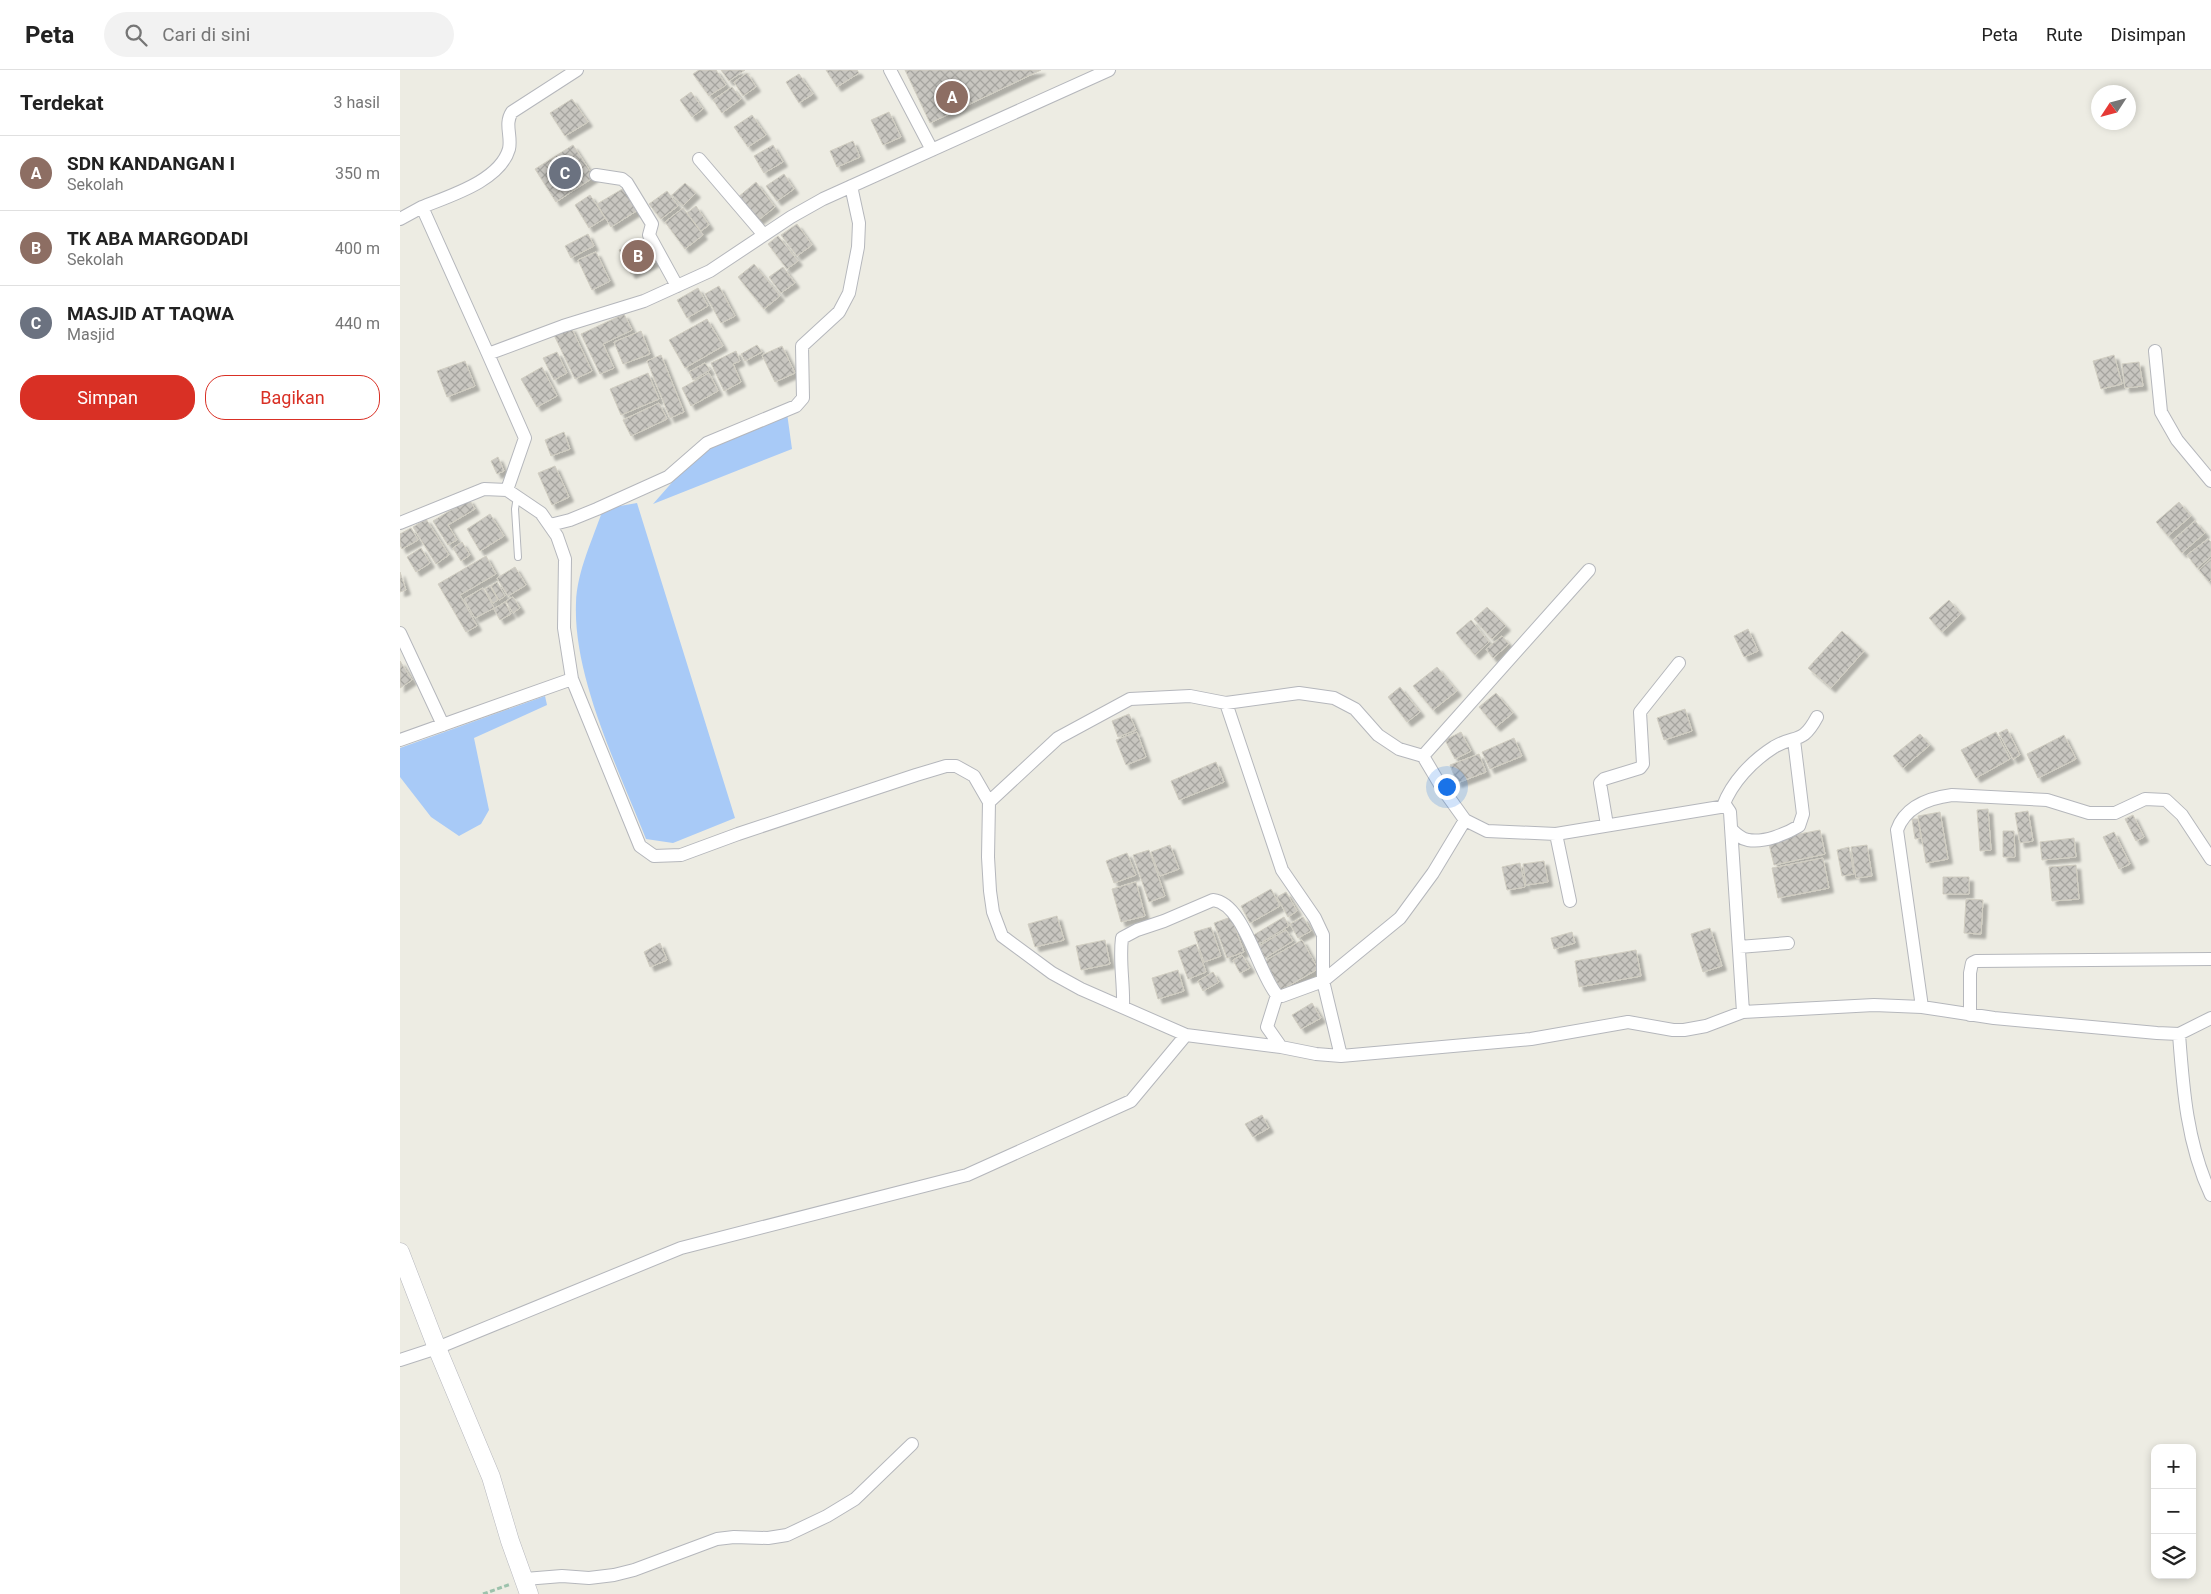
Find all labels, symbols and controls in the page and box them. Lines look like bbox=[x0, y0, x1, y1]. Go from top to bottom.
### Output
search box bbox=[104, 12, 454, 57]
text: Peta bbox=[25, 21, 74, 49]
icon: search bbox=[122, 21, 150, 49]
text: Cari di sini bbox=[162, 23, 250, 46]
text: Peta bbox=[1982, 24, 2018, 45]
text: Rute bbox=[2046, 24, 2083, 45]
text: Disimpan bbox=[2111, 24, 2186, 45]
pin: A bbox=[936, 78, 968, 116]
north arrow bbox=[2091, 85, 2136, 130]
text: Terdekat bbox=[20, 91, 104, 115]
text: 3 hasil bbox=[333, 93, 380, 112]
text: SDN KANDANGAN I bbox=[67, 152, 235, 175]
pin: C bbox=[549, 154, 581, 192]
text: A bbox=[31, 164, 41, 183]
text: 350 m bbox=[335, 164, 380, 183]
text: Sekolah bbox=[67, 175, 124, 194]
text: TK ABA MARGODADI bbox=[67, 227, 249, 250]
pin: B bbox=[622, 237, 654, 275]
text: B bbox=[31, 239, 41, 258]
text: 400 m bbox=[335, 239, 380, 258]
text: Sekolah bbox=[67, 250, 124, 269]
text: MASJID AT TAQWA bbox=[67, 302, 234, 325]
text: C bbox=[31, 314, 41, 333]
text: 440 m bbox=[335, 314, 380, 333]
text: Masjid bbox=[67, 325, 115, 344]
button: Simpan bbox=[20, 375, 195, 420]
button: Bagikan bbox=[205, 375, 380, 420]
your location bbox=[1434, 774, 1460, 800]
map controls bbox=[2151, 1444, 2196, 1579]
button: + bbox=[2151, 1444, 2196, 1489]
button: − bbox=[2151, 1489, 2196, 1534]
button: layers bbox=[2151, 1534, 2196, 1579]

